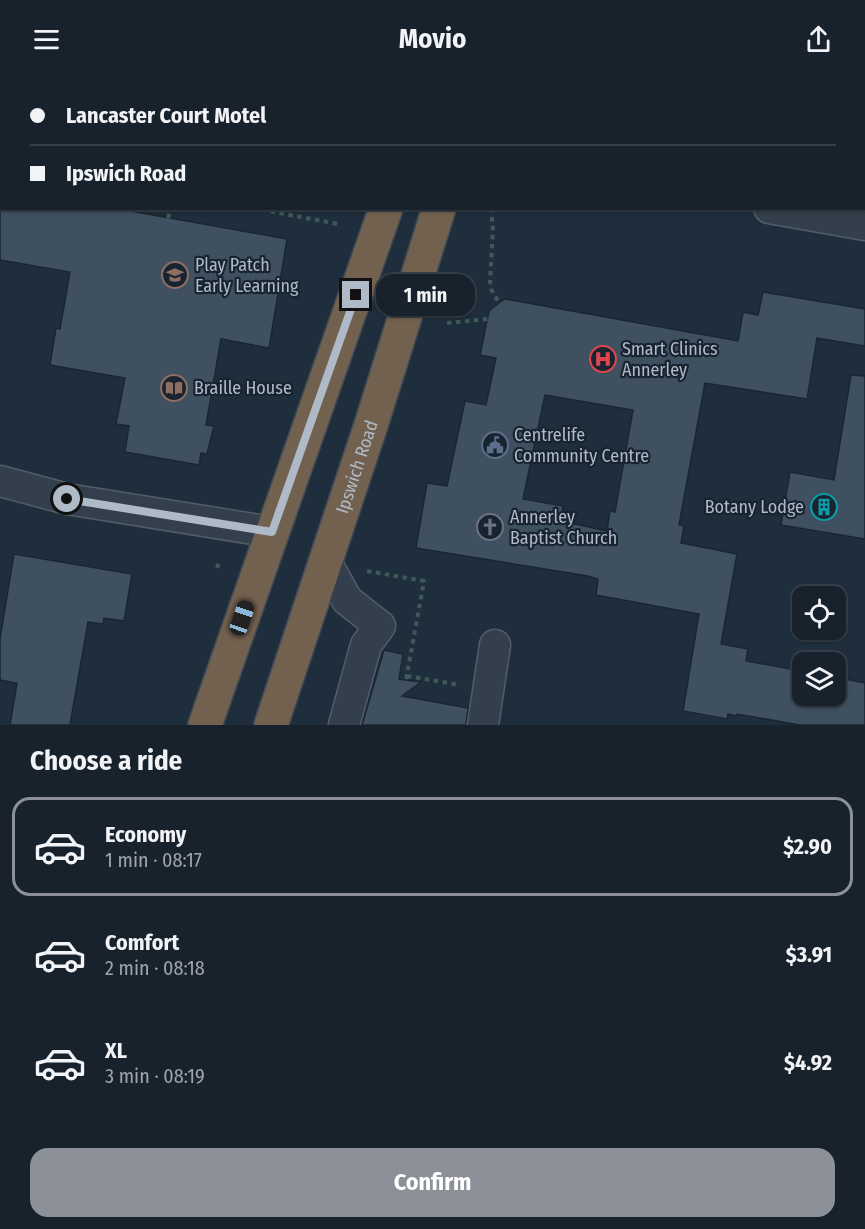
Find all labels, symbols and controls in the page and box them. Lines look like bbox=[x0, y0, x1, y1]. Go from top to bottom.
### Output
icon: menu bbox=[30, 23, 63, 56]
text: Movio bbox=[399, 23, 466, 55]
icon: share bbox=[802, 23, 835, 56]
text: Lancaster Court Motel bbox=[66, 102, 266, 129]
text: Ipswich Road bbox=[66, 160, 186, 187]
place label: Play Patch Early Learning bbox=[195, 254, 299, 297]
school or university icon: Play Patch Early Learning bbox=[160, 260, 190, 290]
callout: 1 min bbox=[377, 274, 476, 316]
route end bbox=[342, 281, 369, 308]
text: 1 min bbox=[404, 283, 447, 307]
place label: Smart Clinics Annerley bbox=[622, 338, 718, 381]
hospital icon: Smart Clinics Annerley bbox=[588, 344, 618, 374]
library icon: Braille House bbox=[159, 373, 189, 403]
place label: Braille House bbox=[194, 377, 292, 399]
street label: Ipswich Road bbox=[331, 417, 383, 516]
place label: Centrelife Community Centre bbox=[514, 424, 649, 467]
public building icon: Centrelife Community Centre bbox=[480, 430, 510, 460]
route start bbox=[53, 485, 80, 512]
building icon: Botany Lodge bbox=[809, 492, 839, 522]
place label: Botany Lodge bbox=[705, 496, 804, 518]
place label: Annerley Baptist Church bbox=[510, 506, 617, 549]
church icon: Annerley Baptist Church bbox=[475, 512, 505, 542]
map controls bbox=[792, 586, 846, 706]
button: locate bbox=[792, 586, 846, 640]
car bbox=[228, 598, 256, 638]
button: layers bbox=[792, 652, 846, 706]
text: Choose a ride bbox=[30, 745, 182, 777]
icon: car bbox=[33, 820, 87, 874]
text: Economy bbox=[105, 821, 186, 848]
text: $2.90 bbox=[783, 833, 832, 860]
text: 1 min · 08:17 bbox=[105, 848, 202, 872]
icon: car bbox=[33, 928, 87, 982]
text: Comfort bbox=[105, 929, 179, 956]
text: $3.91 bbox=[786, 941, 832, 968]
text: 2 min · 08:18 bbox=[105, 956, 205, 980]
icon: car bbox=[33, 1036, 87, 1090]
text: XL bbox=[105, 1037, 127, 1064]
text: $4.92 bbox=[784, 1049, 832, 1076]
text: 3 min · 08:19 bbox=[105, 1064, 205, 1088]
button: Confirm bbox=[30, 1148, 835, 1217]

